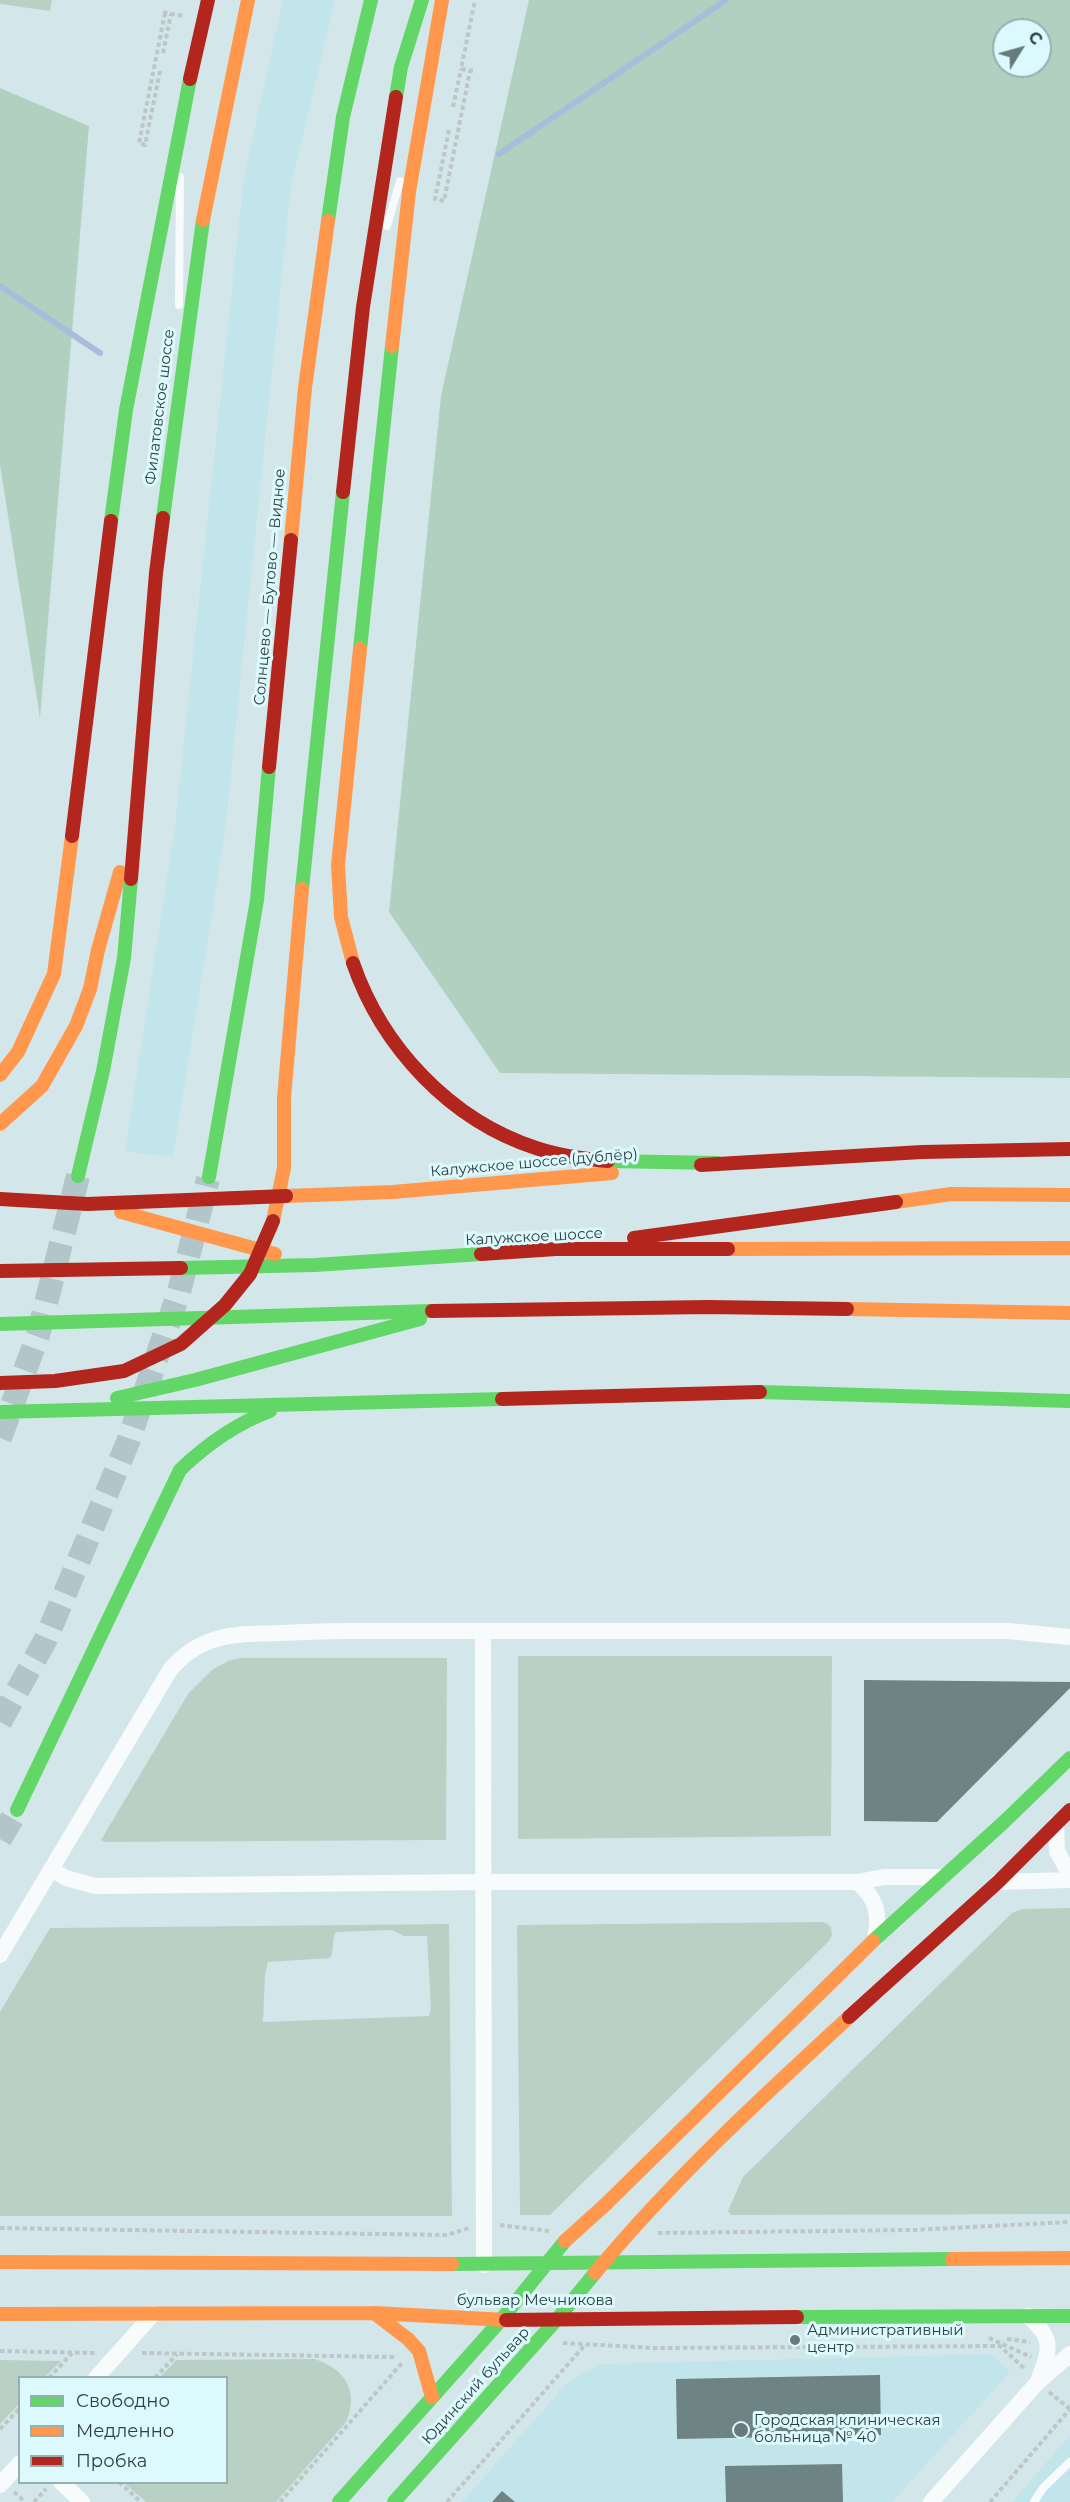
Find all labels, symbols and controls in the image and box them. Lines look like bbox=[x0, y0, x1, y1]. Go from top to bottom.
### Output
north arrow bbox=[992, 18, 1052, 78]
text: С bbox=[1024, 28, 1046, 48]
street label: Филатовское шоссе bbox=[142, 328, 178, 486]
street label: Солнцево — Бутово — Видное bbox=[251, 468, 289, 706]
street label: Калужское шоссе (дублёр) bbox=[429, 1145, 639, 1181]
street label: Калужское шоссе bbox=[465, 1224, 603, 1250]
street label: бульвар Мечникова bbox=[457, 2292, 613, 2310]
place label: Административный центр bbox=[807, 2322, 964, 2357]
street label: Юдинский бульвар bbox=[419, 2324, 533, 2448]
marker: Административный центр bbox=[788, 2333, 802, 2347]
legend bbox=[18, 2376, 228, 2484]
text: Свободно bbox=[76, 2390, 170, 2412]
place label: Городская клиническая больница № 40 bbox=[754, 2412, 941, 2447]
text: Медленно bbox=[76, 2420, 174, 2442]
marker: Городская клиническая больница № 40 bbox=[732, 2421, 750, 2439]
text: Пробка bbox=[76, 2450, 147, 2472]

